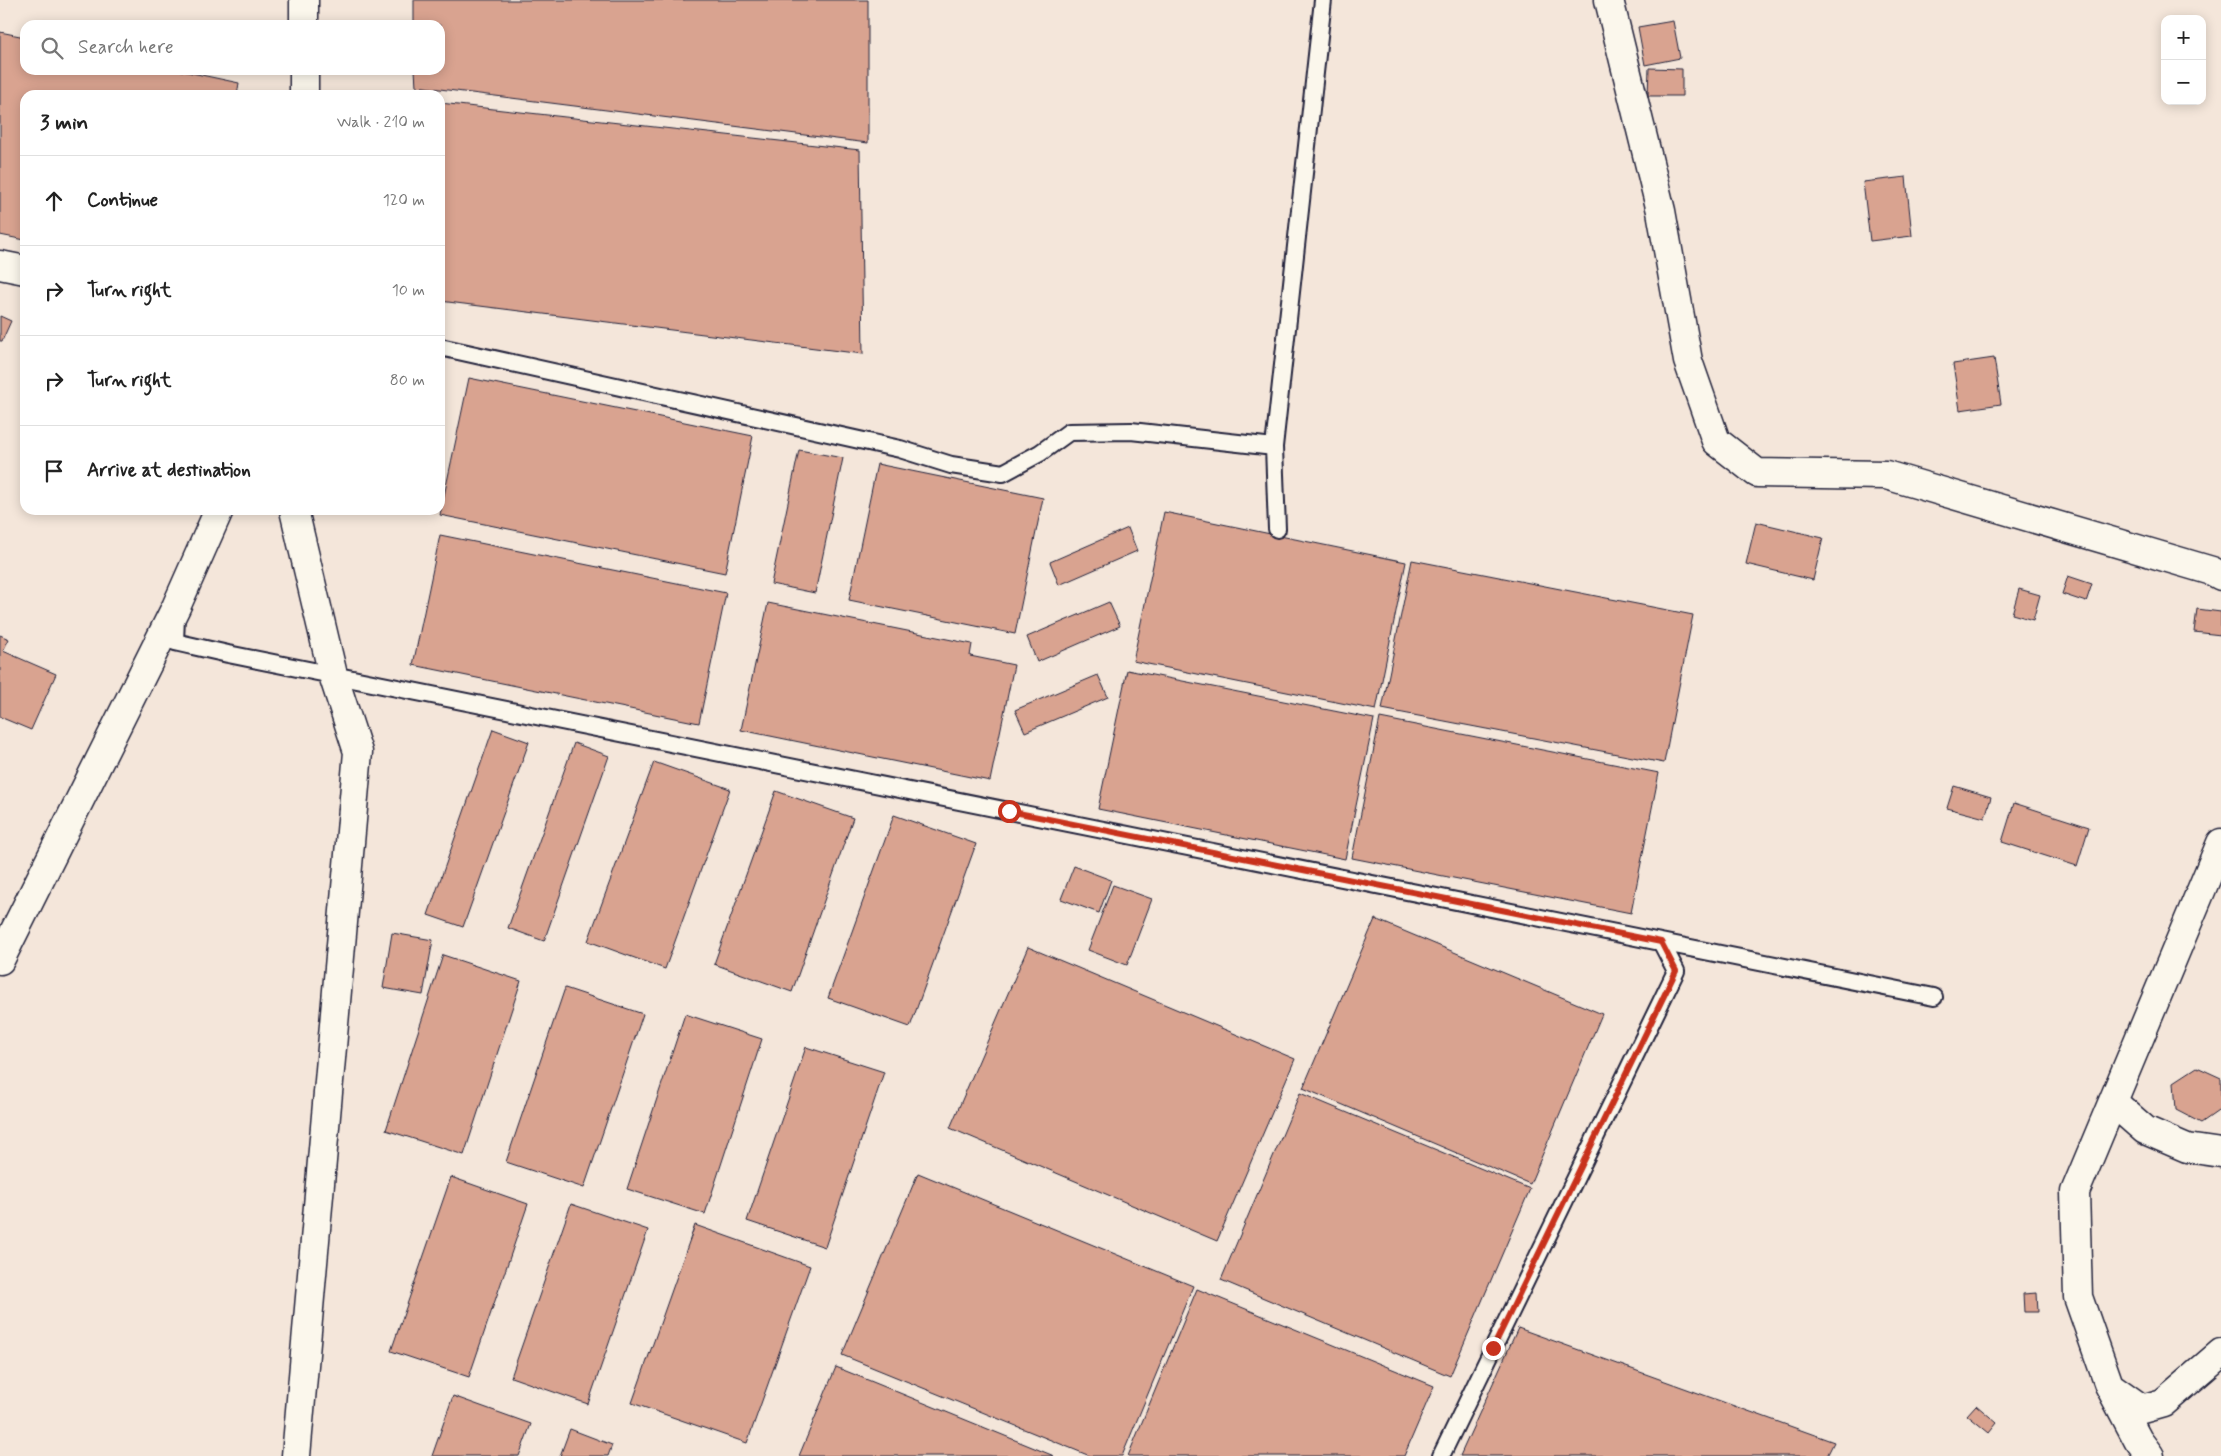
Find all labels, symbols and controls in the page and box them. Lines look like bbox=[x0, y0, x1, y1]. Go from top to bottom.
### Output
map controls bbox=[2161, 15, 2206, 105]
button: + bbox=[2161, 15, 2206, 60]
search box bbox=[20, 20, 445, 75]
icon: search bbox=[38, 34, 66, 62]
text: Search here bbox=[78, 35, 174, 60]
button: − bbox=[2161, 60, 2206, 105]
text: 3 min bbox=[40, 109, 88, 137]
text: Walk · 210 m bbox=[337, 112, 425, 133]
icon: ahead bbox=[40, 187, 68, 215]
text: Continue bbox=[87, 188, 158, 213]
text: 120 m bbox=[383, 190, 425, 211]
icon: right bbox=[40, 277, 68, 305]
text: Turn right bbox=[87, 278, 171, 303]
text: 10 m bbox=[392, 280, 425, 301]
icon: right bbox=[40, 367, 68, 395]
text: Turn right bbox=[87, 368, 171, 393]
text: 80 m bbox=[390, 370, 425, 391]
icon: arrive bbox=[40, 457, 68, 485]
text: Arrive at destination bbox=[87, 458, 251, 483]
route start bbox=[998, 800, 1021, 823]
route end bbox=[1482, 1337, 1505, 1360]

